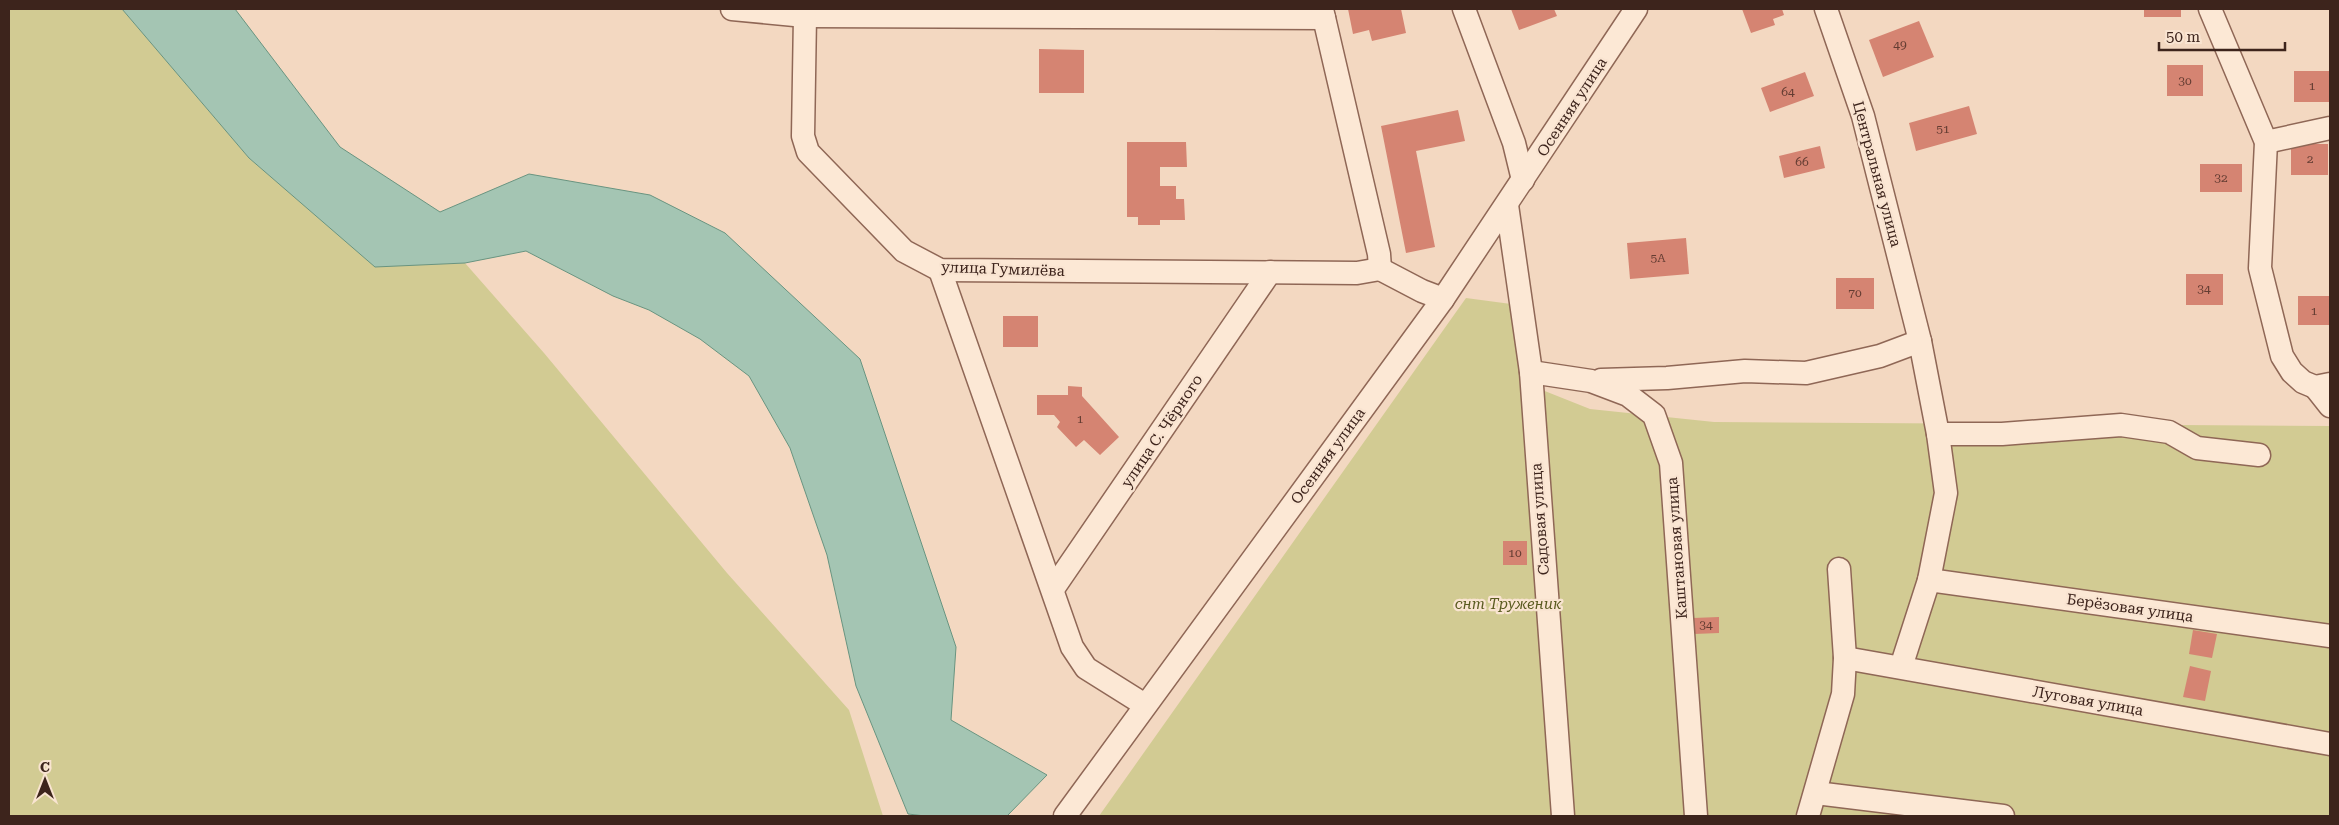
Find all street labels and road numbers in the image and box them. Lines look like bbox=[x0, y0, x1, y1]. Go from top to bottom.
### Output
street label: Осенняя улица bbox=[1533, 54, 1611, 160]
street label: Центральная улица bbox=[1849, 99, 1905, 249]
street label: улица Гумилёва bbox=[941, 258, 1065, 280]
street label: улица С. Чёрного bbox=[1117, 371, 1207, 491]
street label: Осенняя улица bbox=[1287, 404, 1369, 508]
street label: Садовая улица bbox=[1527, 462, 1553, 576]
street label: Каштановая улица bbox=[1663, 476, 1691, 620]
street label: Берёзовая улица bbox=[2066, 590, 2194, 626]
street label: Луговая улица bbox=[2031, 682, 2145, 720]

